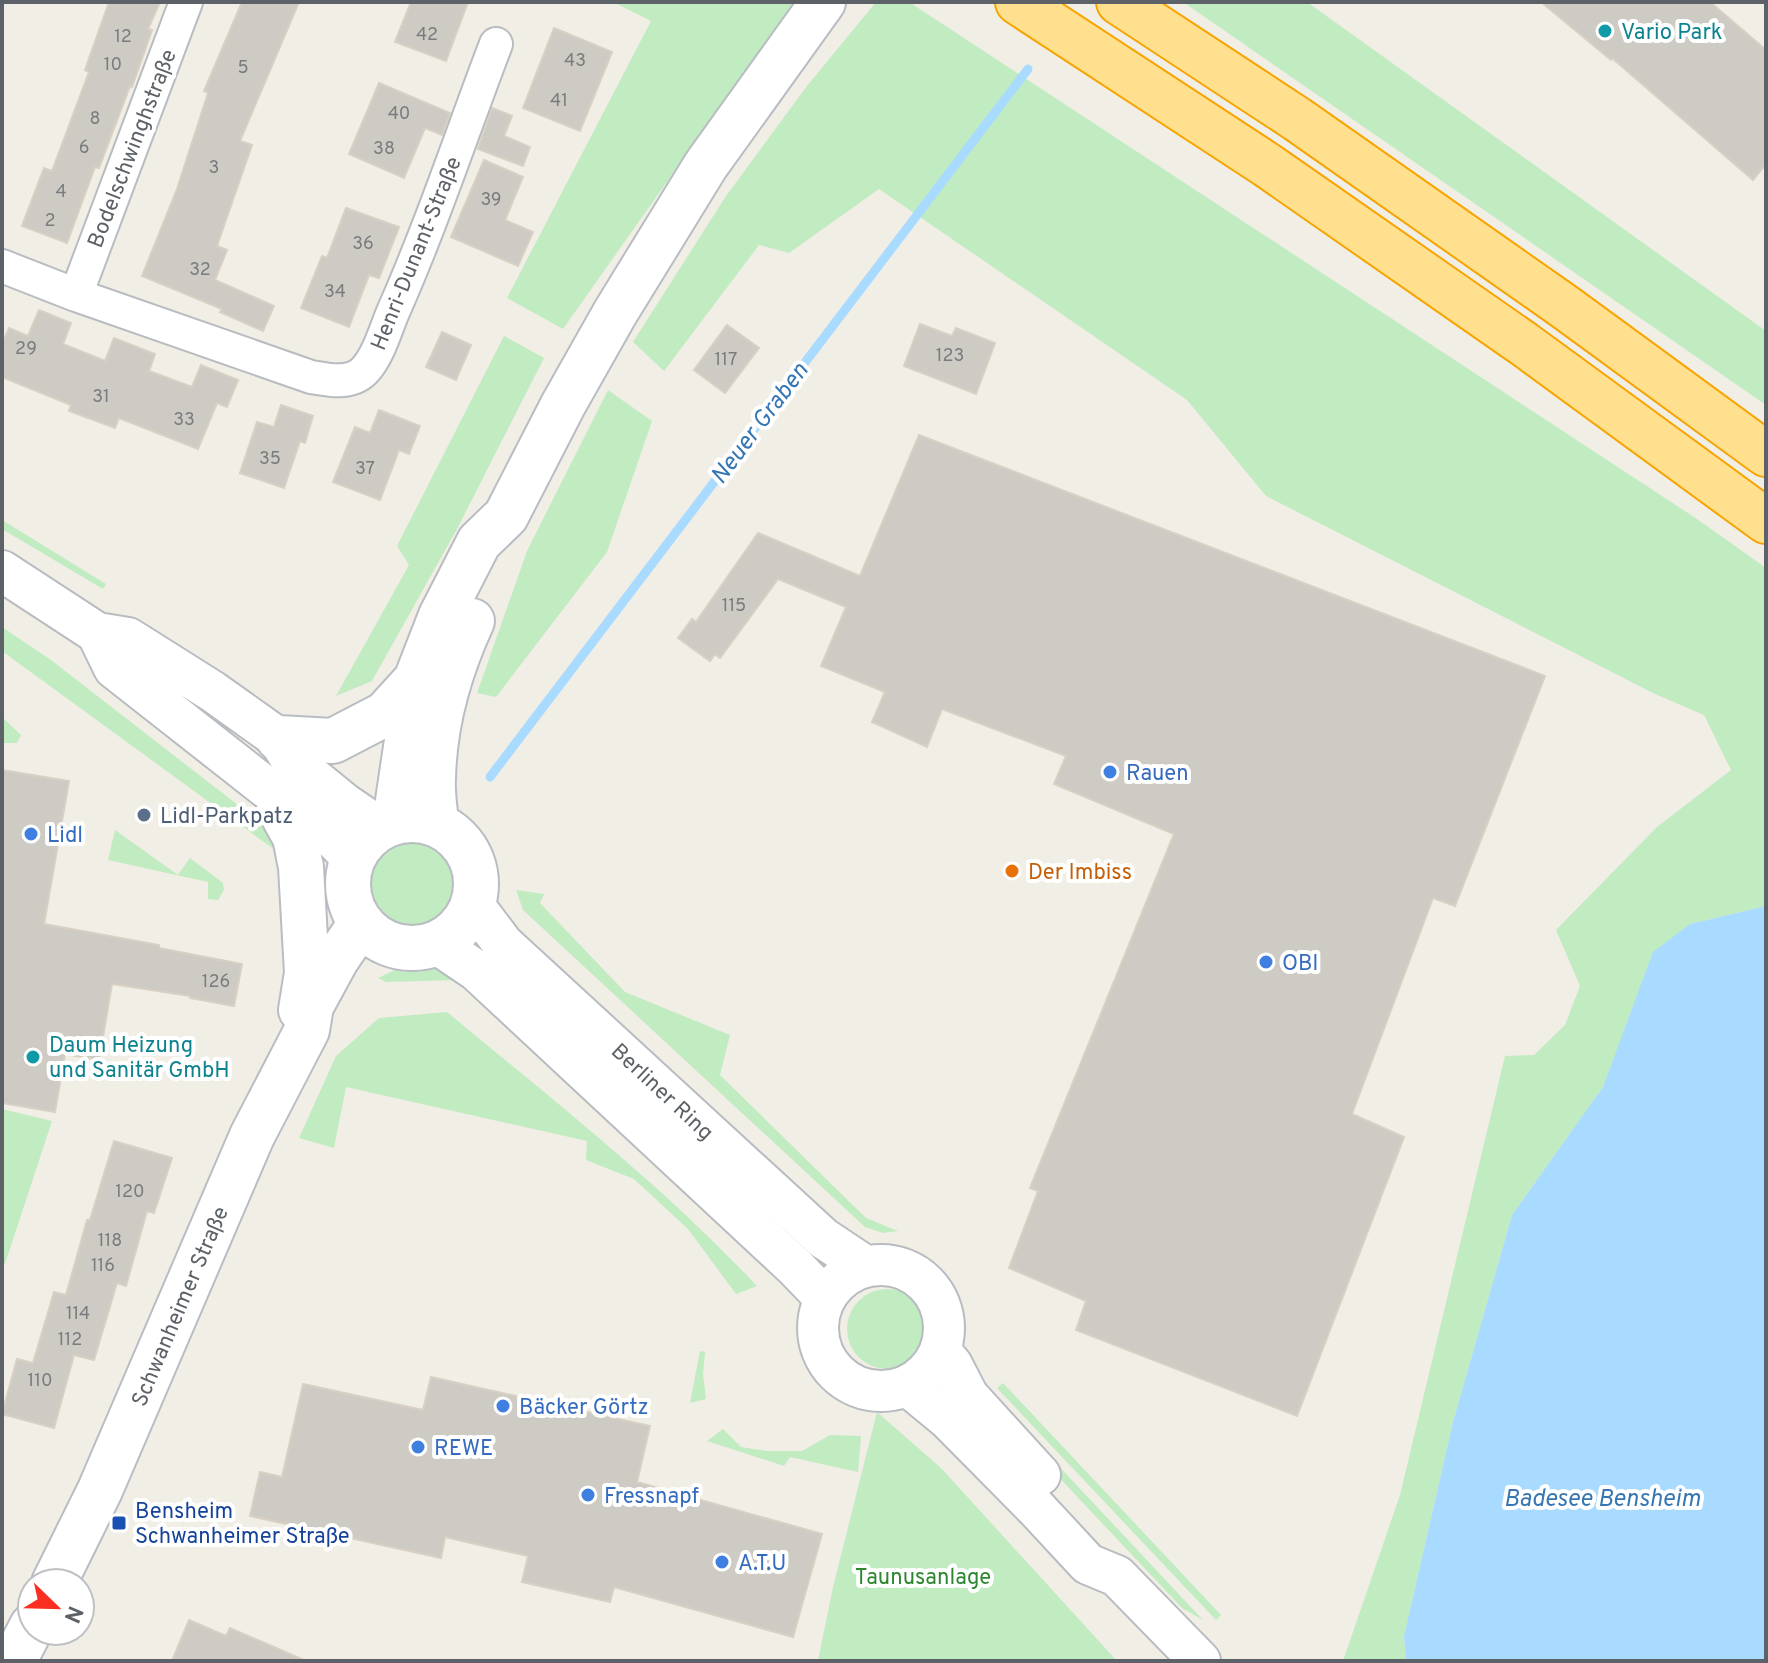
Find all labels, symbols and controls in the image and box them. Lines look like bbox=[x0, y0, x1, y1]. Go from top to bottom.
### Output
place label: Vario Park bbox=[1621, 20, 1723, 47]
marker: Vario Park bbox=[1596, 22, 1614, 40]
house number: 42 bbox=[416, 24, 438, 47]
house number: 12 bbox=[114, 26, 132, 49]
street label: Bodelschwinghstraße bbox=[83, 46, 184, 252]
house number: 43 bbox=[564, 50, 586, 73]
house number: 10 bbox=[104, 54, 122, 77]
house number: 5 bbox=[237, 57, 249, 80]
house number: 41 bbox=[550, 90, 568, 113]
house number: 40 bbox=[388, 103, 410, 126]
house number: 8 bbox=[90, 108, 101, 131]
house number: 6 bbox=[79, 137, 89, 160]
house number: 38 bbox=[373, 138, 395, 161]
street label: Henri-Dunant-Straße bbox=[366, 153, 469, 355]
house number: 3 bbox=[209, 157, 219, 180]
house number: 4 bbox=[55, 181, 67, 204]
house number: 39 bbox=[480, 189, 502, 212]
house number: 2 bbox=[44, 210, 56, 233]
house number: 36 bbox=[352, 233, 374, 256]
house number: 32 bbox=[189, 259, 211, 282]
house number: 34 bbox=[324, 281, 346, 304]
house number: 29 bbox=[15, 338, 37, 361]
house number: 123 bbox=[936, 345, 964, 368]
house number: 117 bbox=[715, 349, 737, 372]
water label: Neuer Graben bbox=[705, 358, 816, 491]
house number: 31 bbox=[92, 386, 110, 409]
house number: 33 bbox=[173, 409, 195, 432]
house number: 35 bbox=[259, 448, 281, 471]
house number: 37 bbox=[355, 458, 375, 481]
house number: 115 bbox=[722, 595, 746, 618]
place label: Rauen bbox=[1126, 761, 1189, 788]
marker: Rauen bbox=[1101, 763, 1119, 781]
place label: Lidl-Parkpatz bbox=[160, 804, 293, 831]
marker: Lidl-Parkpatz bbox=[135, 806, 153, 824]
place label: Lidl bbox=[47, 823, 83, 850]
marker: Lidl bbox=[22, 825, 40, 843]
place label: Der Imbiss bbox=[1028, 860, 1132, 887]
marker: Der Imbiss bbox=[1003, 862, 1021, 880]
place label: OBI bbox=[1282, 951, 1319, 978]
marker: OBI bbox=[1257, 953, 1275, 971]
house number: 126 bbox=[202, 971, 230, 994]
place label: Daum Heizung und Sanitär GmbH bbox=[49, 1033, 230, 1085]
street label: Berliner Ring bbox=[604, 1039, 718, 1147]
marker: Daum Heizung und Sanitär GmbH bbox=[24, 1048, 42, 1066]
house number: 120 bbox=[115, 1181, 145, 1204]
street label: Schwanheimer Straße bbox=[127, 1203, 236, 1411]
house number: 118 bbox=[98, 1230, 122, 1253]
house number: 116 bbox=[91, 1255, 115, 1278]
house number: 114 bbox=[66, 1303, 90, 1326]
house number: 112 bbox=[58, 1329, 82, 1352]
house number: 110 bbox=[28, 1370, 52, 1393]
place label: Bäcker Görtz bbox=[519, 1395, 649, 1422]
marker: Bäcker Görtz bbox=[494, 1397, 512, 1415]
place label: REWE bbox=[434, 1436, 493, 1463]
marker: REWE bbox=[409, 1438, 427, 1456]
place label: Fressnapf bbox=[604, 1484, 699, 1511]
water label: Badesee Bensheim bbox=[1504, 1485, 1701, 1515]
marker: Fressnapf bbox=[579, 1486, 597, 1504]
place label: Bensheim Schwanheimer Straße bbox=[135, 1499, 350, 1551]
marker: Bensheim Schwanheimer Straße bbox=[110, 1514, 128, 1532]
place label: A.T.U bbox=[738, 1551, 786, 1578]
marker: A.T.U bbox=[713, 1553, 731, 1571]
park label: Taunusanlage bbox=[855, 1565, 991, 1592]
north arrow bbox=[16, 1567, 96, 1647]
text: N bbox=[57, 1601, 88, 1626]

